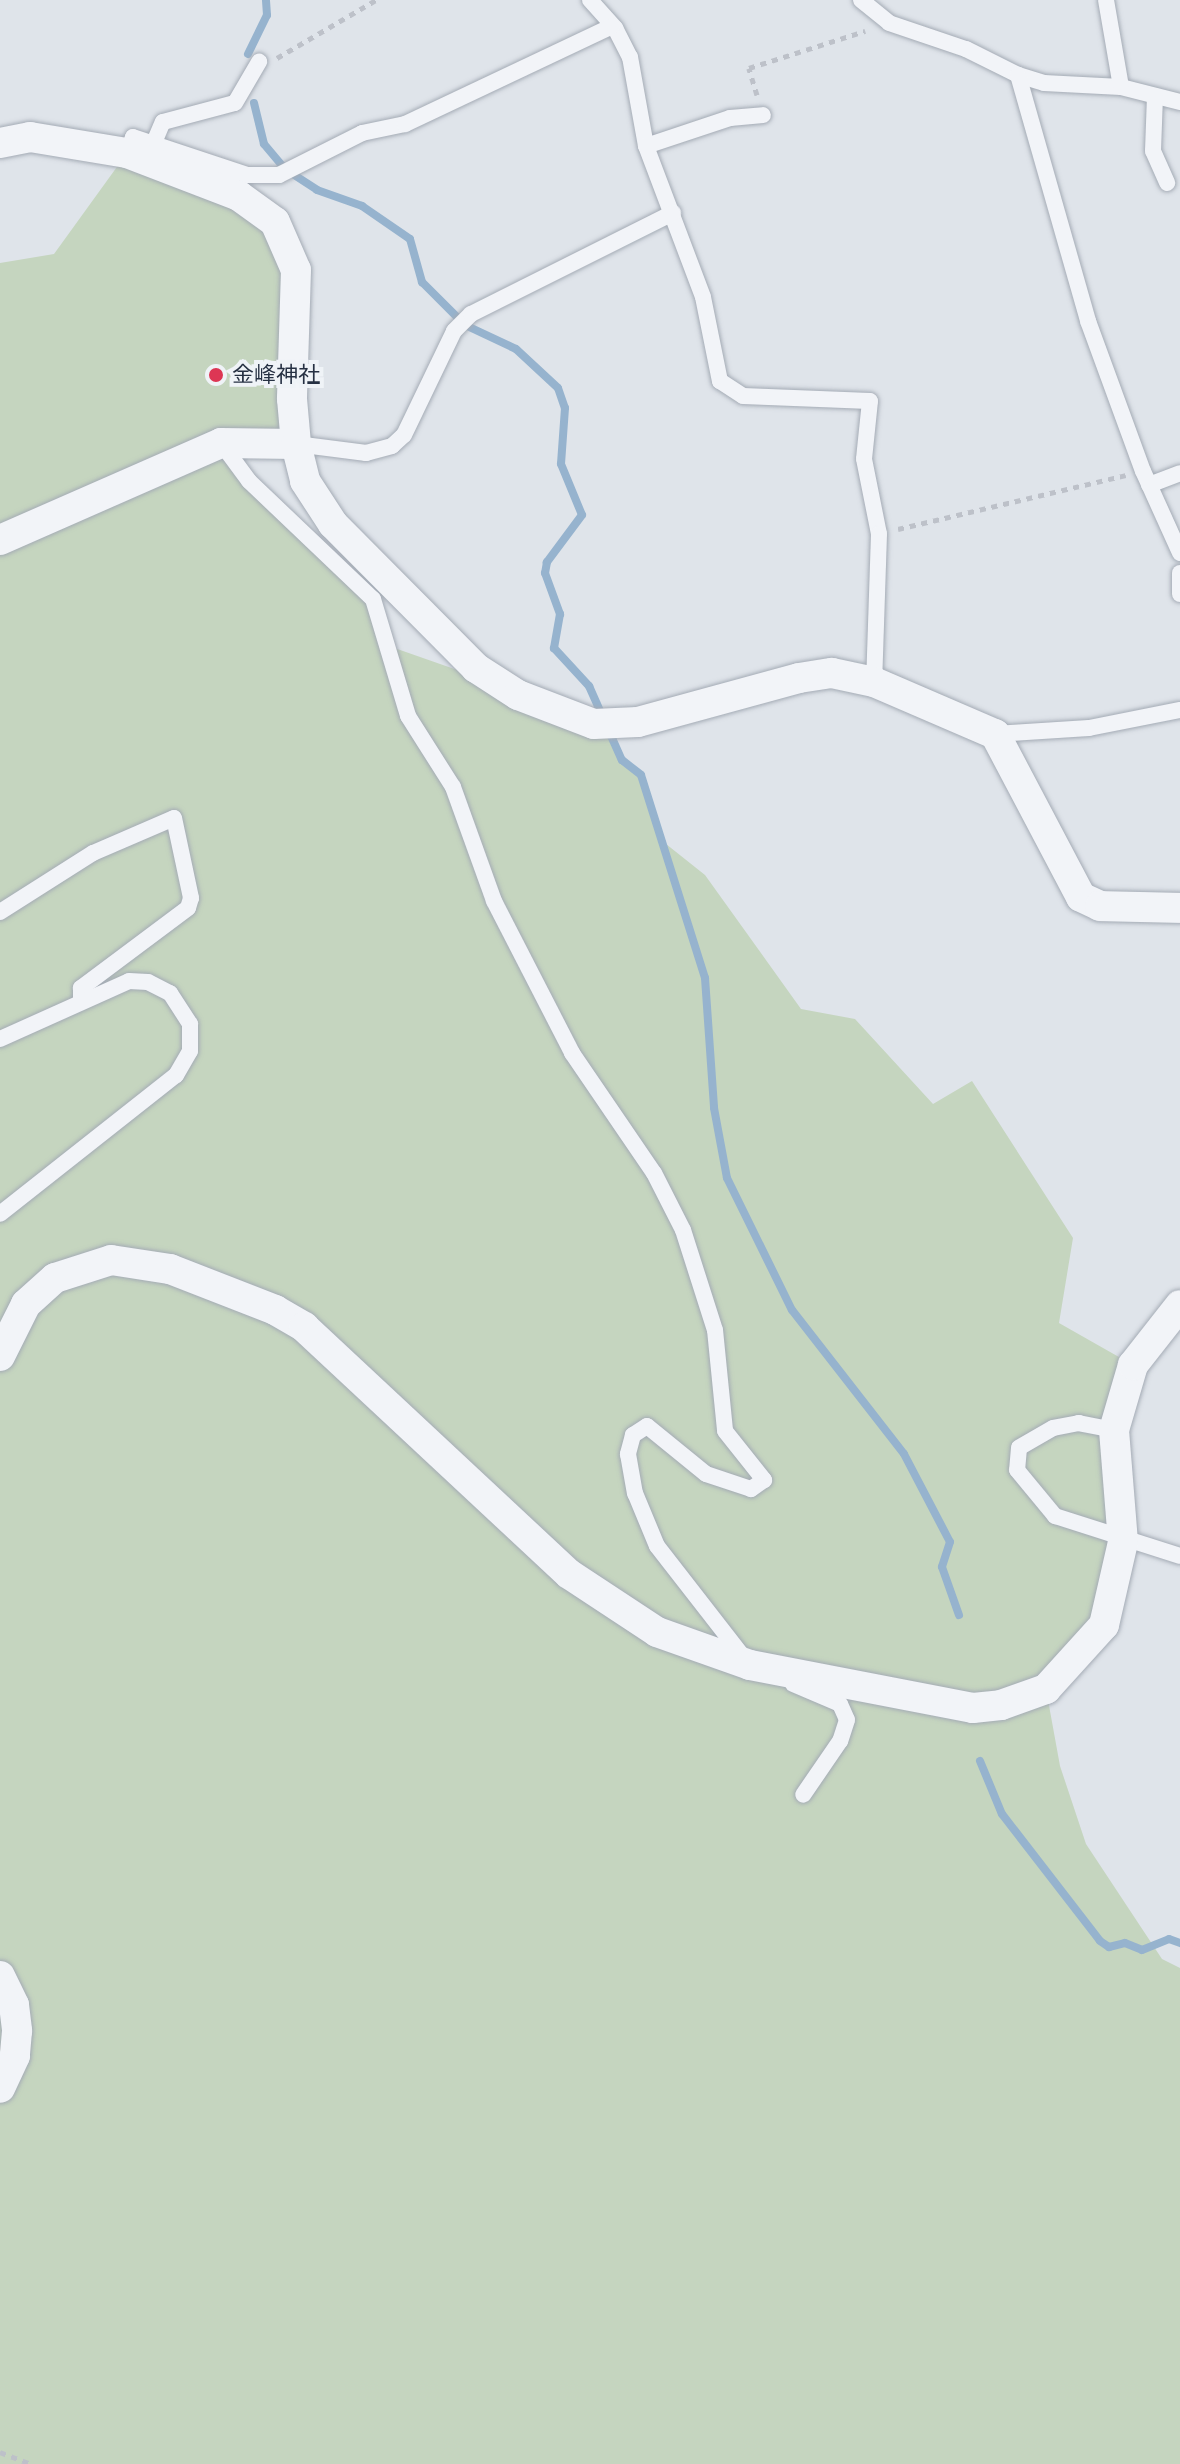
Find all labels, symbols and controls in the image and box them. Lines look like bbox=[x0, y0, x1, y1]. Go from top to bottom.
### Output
place label: 金峰神社 bbox=[232, 362, 320, 388]
marker: 金峰神社 bbox=[207, 366, 225, 384]

